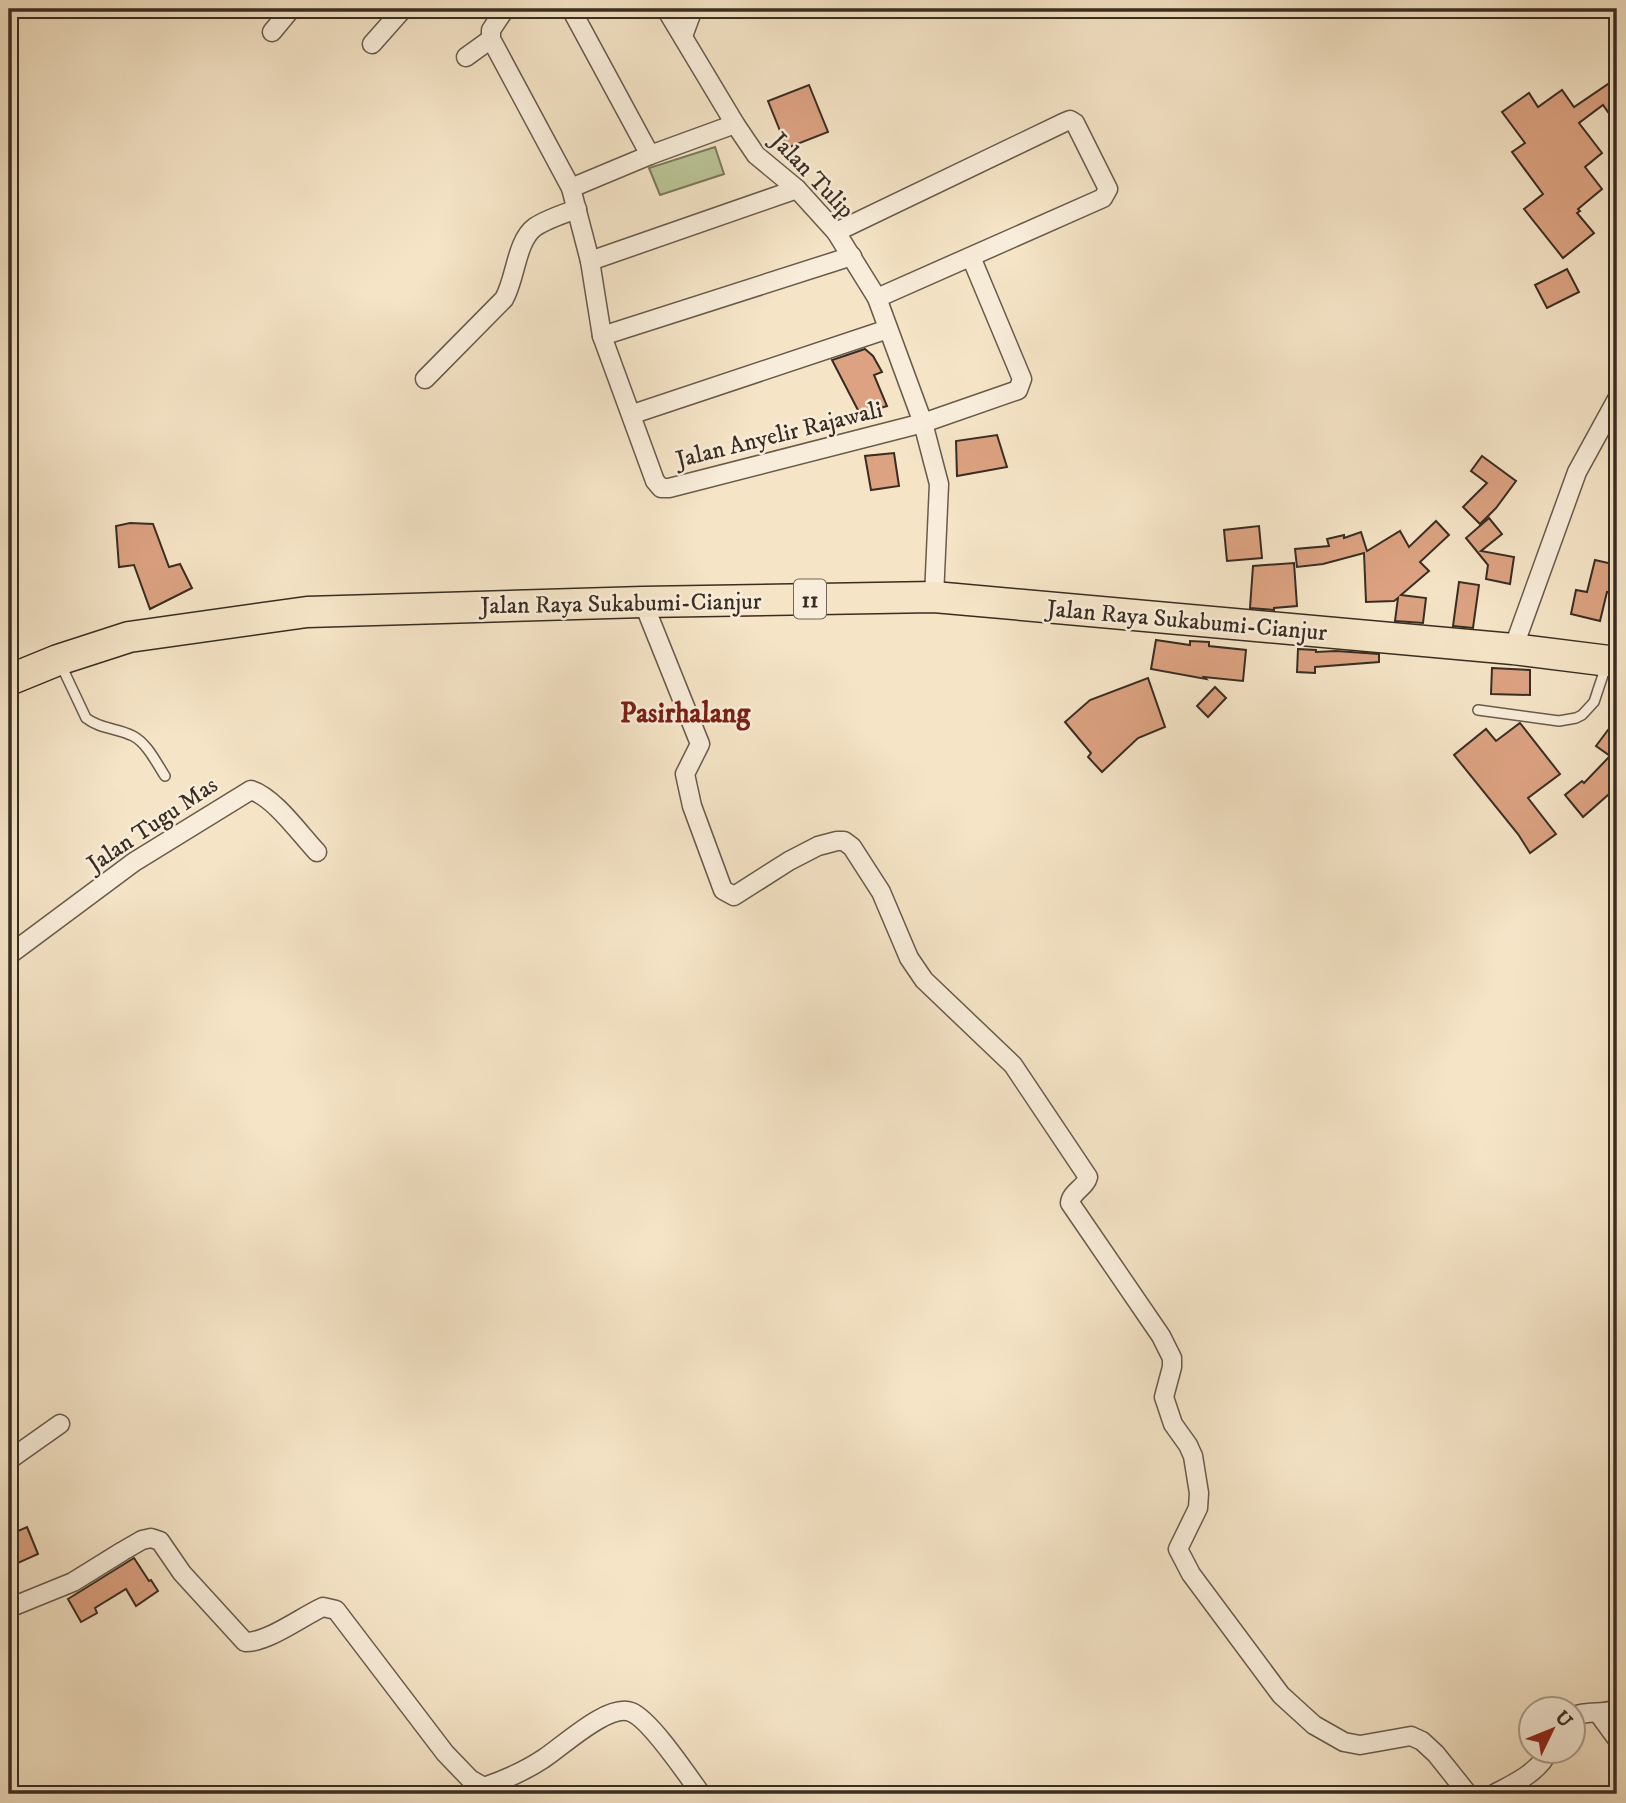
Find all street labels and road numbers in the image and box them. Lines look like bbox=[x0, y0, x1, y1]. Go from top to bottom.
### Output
street label: Jalan Tulip bbox=[763, 125, 861, 225]
street label: Jalan Anyelir Rajawali bbox=[671, 395, 886, 476]
road number: 11 bbox=[794, 580, 826, 618]
street label: Jalan Raya Sukabumi-Cianjur bbox=[478, 587, 762, 621]
street label: Jalan Raya Sukabumi-Cianjur bbox=[1044, 594, 1328, 648]
street label: Jalan Tugu Mas bbox=[80, 770, 224, 881]

